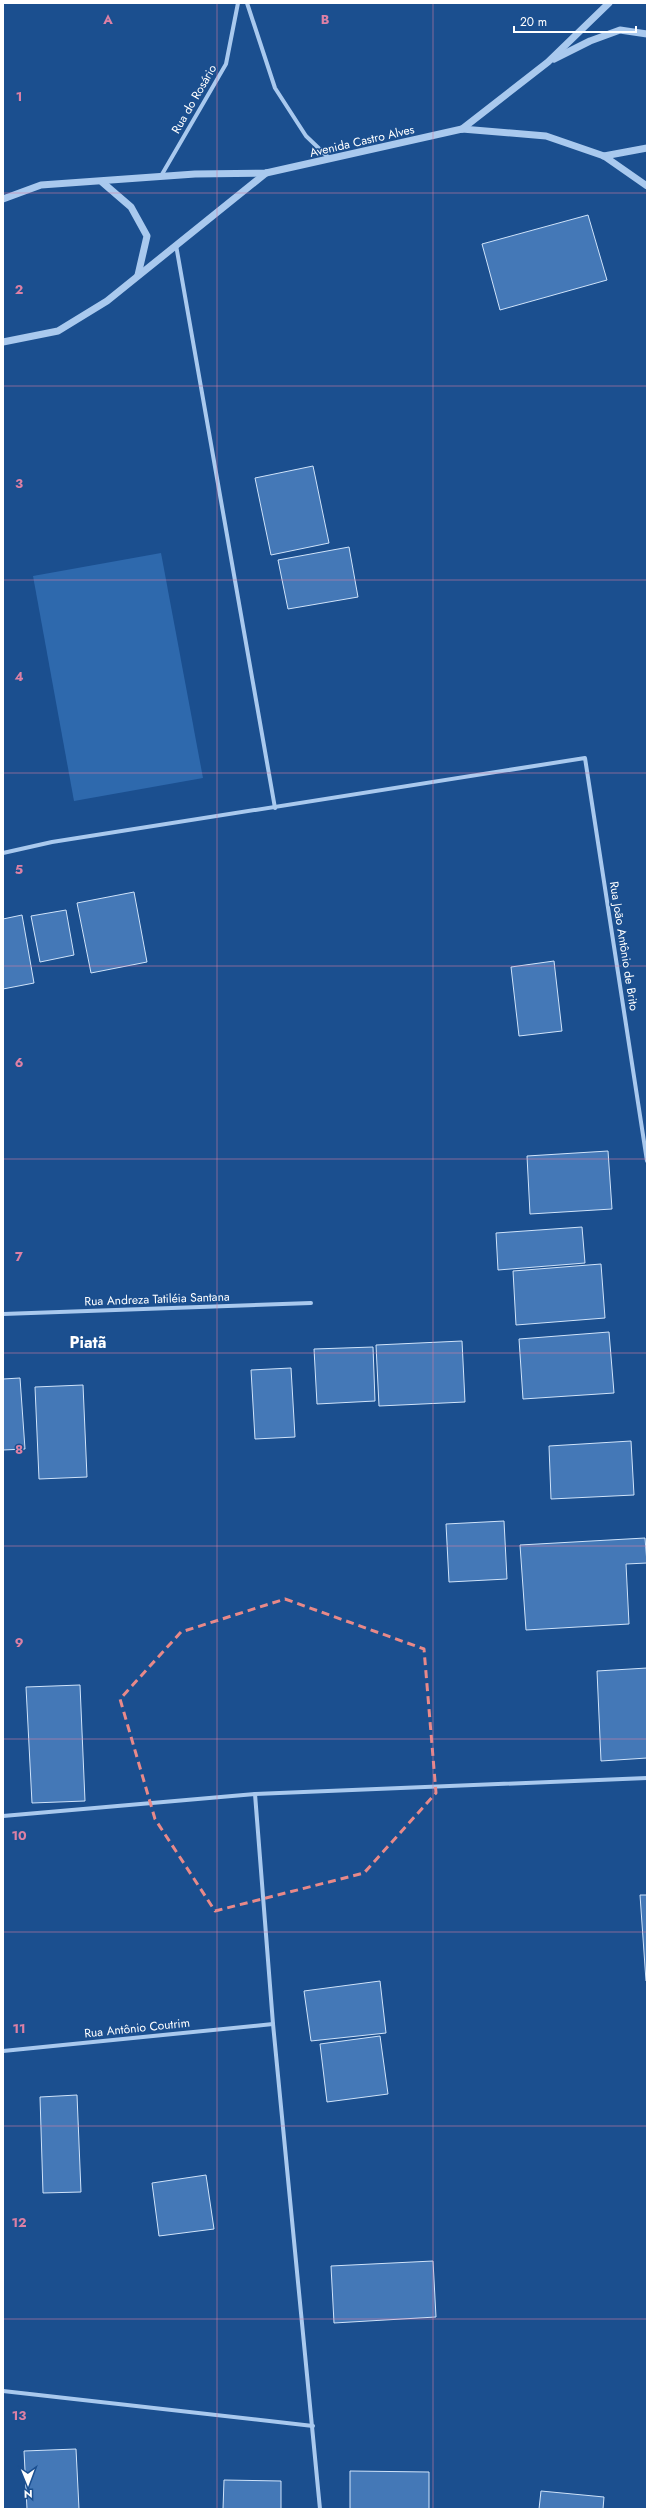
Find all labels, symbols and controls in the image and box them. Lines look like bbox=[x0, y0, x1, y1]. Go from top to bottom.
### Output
scale bar bbox=[514, 8, 636, 34]
text: A bbox=[102, 10, 113, 29]
text: B bbox=[321, 10, 330, 29]
text: 20 m bbox=[520, 13, 547, 31]
street label: Rua do Rosário bbox=[167, 61, 221, 137]
text: 1 bbox=[16, 87, 22, 106]
street label: Avenida Castro Alves bbox=[308, 120, 416, 162]
text: 2 bbox=[15, 280, 23, 299]
text: 3 bbox=[15, 474, 23, 493]
text: 4 bbox=[14, 667, 24, 686]
text: 5 bbox=[15, 860, 23, 879]
street label: Rua João Antônio de Brito bbox=[605, 880, 643, 1013]
text: 6 bbox=[15, 1053, 24, 1072]
text: 7 bbox=[15, 1247, 23, 1266]
street label: Rua Andreza Tatiléia Santana bbox=[84, 1287, 230, 1311]
district label: Piatã bbox=[70, 1331, 106, 1354]
text: 8 bbox=[15, 1440, 23, 1459]
text: 9 bbox=[15, 1633, 24, 1652]
text: 10 bbox=[11, 1826, 27, 1845]
street label: Rua Antônio Coutrim bbox=[83, 2014, 191, 2042]
text: 11 bbox=[12, 2019, 26, 2038]
text: 12 bbox=[11, 2213, 27, 2232]
text: 13 bbox=[12, 2406, 26, 2425]
north arrow bbox=[8, 2464, 48, 2504]
text: N bbox=[24, 2486, 33, 2502]

